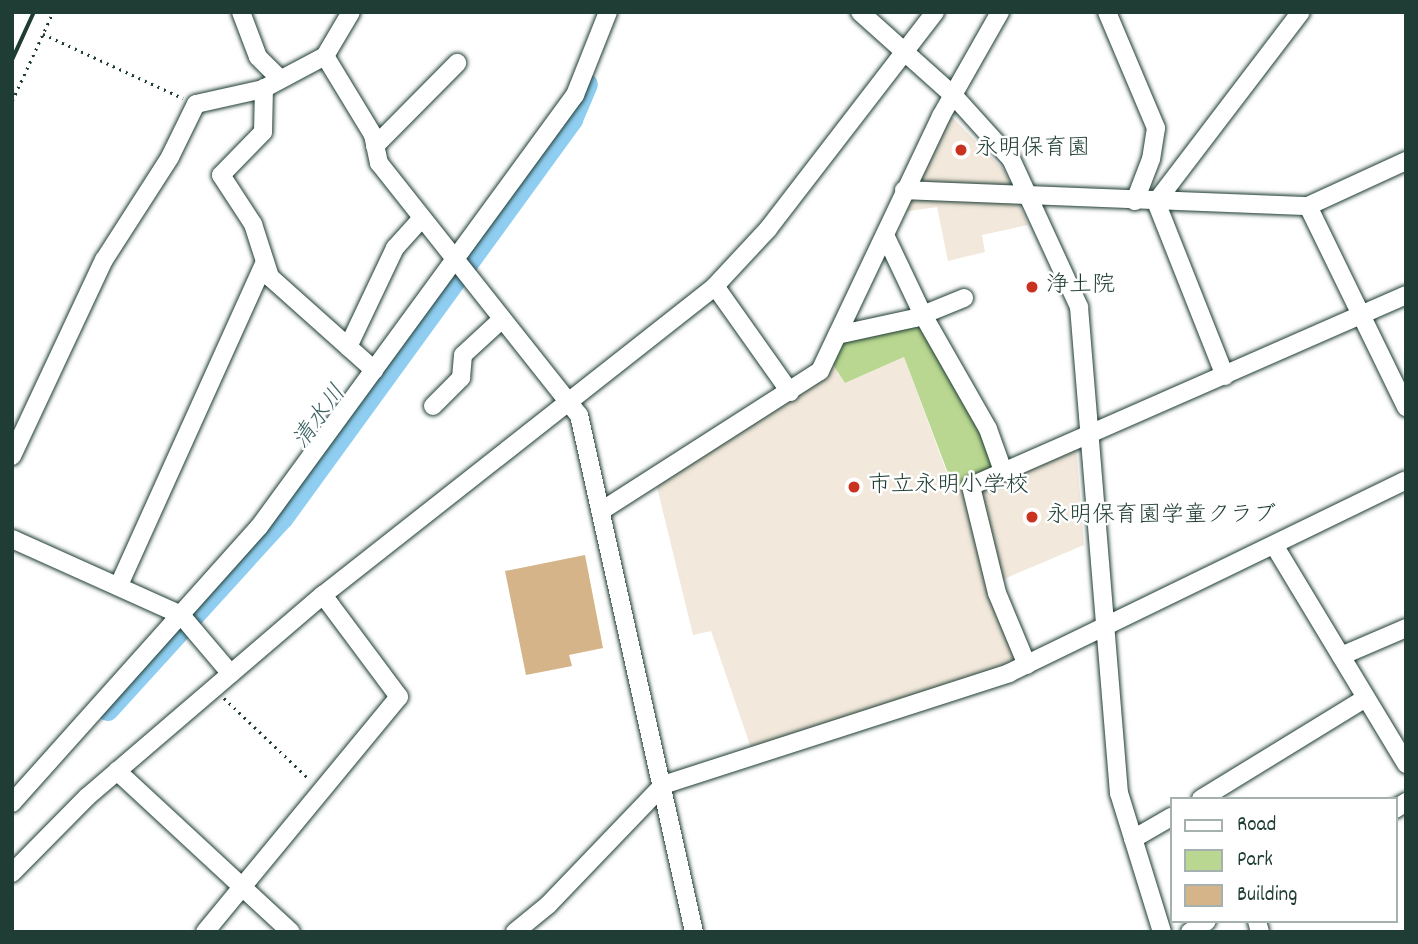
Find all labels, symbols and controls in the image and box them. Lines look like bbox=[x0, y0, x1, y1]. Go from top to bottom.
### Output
place label: 永明保育園 bbox=[975, 136, 1090, 164]
marker: 永明保育園 bbox=[953, 142, 969, 158]
place label: 浄土院 bbox=[1046, 273, 1115, 301]
marker: 浄土院 bbox=[1024, 279, 1040, 295]
water label: 清水川 bbox=[288, 380, 354, 456]
place label: 市立永明小学校 bbox=[868, 473, 1029, 501]
marker: 市立永明小学校 bbox=[846, 479, 862, 495]
place label: 永明保育園学童クラブ bbox=[1046, 503, 1276, 531]
marker: 永明保育園学童クラブ bbox=[1024, 509, 1040, 525]
legend bbox=[1170, 797, 1397, 923]
text: Road bbox=[1237, 811, 1276, 841]
text: Park bbox=[1237, 846, 1273, 876]
text: Building bbox=[1237, 881, 1297, 911]

